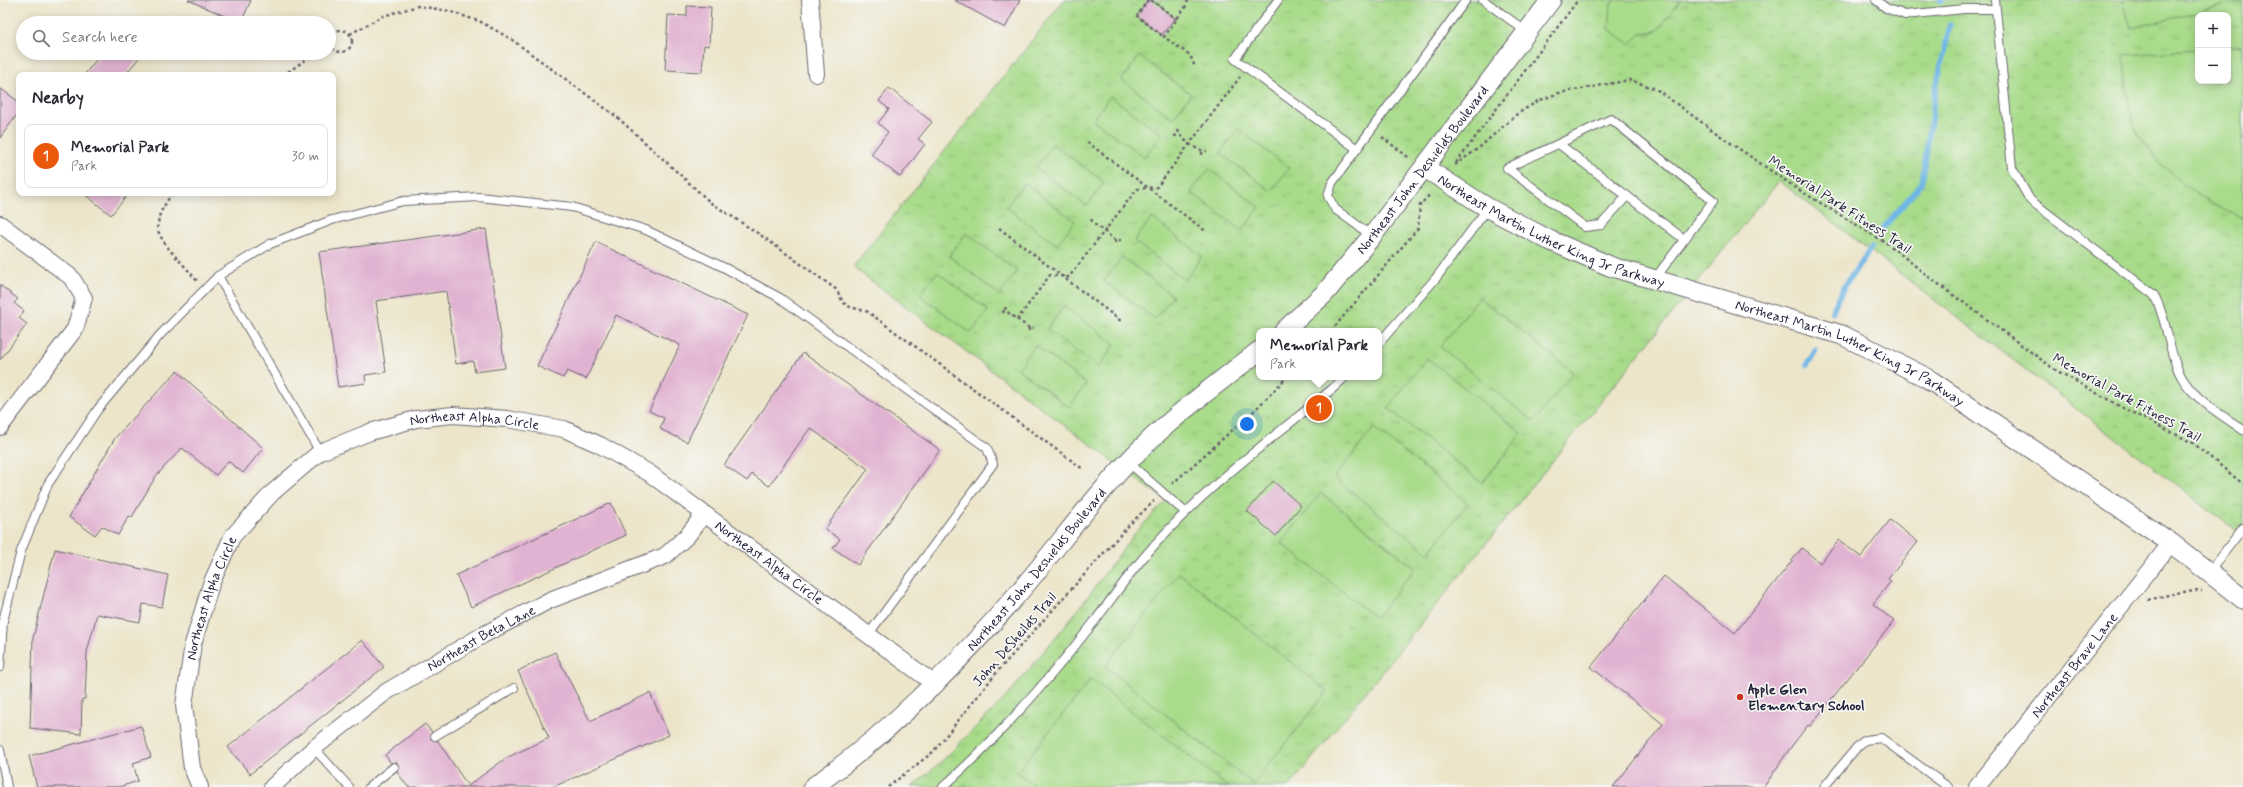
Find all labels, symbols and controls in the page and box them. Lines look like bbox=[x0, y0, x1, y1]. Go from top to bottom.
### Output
map controls bbox=[2195, 12, 2231, 84]
button: + bbox=[2195, 12, 2231, 48]
search box bbox=[16, 16, 336, 60]
icon: search bbox=[30, 27, 52, 49]
text: Search here bbox=[62, 28, 138, 48]
button: − bbox=[2195, 48, 2231, 84]
street label: Northeast John Deshields Boulevard bbox=[1353, 82, 1493, 258]
text: Nearby bbox=[32, 87, 84, 109]
text: Memorial Park bbox=[71, 138, 169, 158]
text: 1 bbox=[43, 148, 49, 165]
text: 30 m bbox=[292, 148, 319, 165]
street label: Memorial Park Fitness Trail bbox=[1764, 152, 1915, 258]
text: Park bbox=[71, 158, 97, 175]
street label: Northeast Martin Luther King Jr Parkway bbox=[1434, 170, 1667, 292]
street label: Northeast Martin Luther King Jr Parkway bbox=[1733, 296, 1968, 411]
popup bbox=[1256, 328, 1382, 380]
text: Memorial Park bbox=[1270, 336, 1368, 356]
street label: Memorial Park Fitness Trail bbox=[2049, 349, 2204, 446]
text: Park bbox=[1270, 356, 1296, 373]
pin: 1 bbox=[1306, 393, 1332, 423]
street label: Northeast Alpha Circle bbox=[408, 407, 541, 435]
your location bbox=[1237, 414, 1257, 434]
street label: Northeast John Deshields Boulevard bbox=[963, 485, 1111, 655]
street label: Northeast Alpha Circle bbox=[711, 517, 827, 609]
street label: Northeast Alpha Circle bbox=[183, 533, 241, 661]
street label: John DeSheilds Trail bbox=[969, 589, 1061, 691]
street label: Northeast Beta Lane bbox=[424, 601, 539, 676]
street label: Northeast Brave Lane bbox=[2028, 609, 2122, 722]
place label: Apple Glen Elementary School bbox=[1748, 681, 1864, 715]
marker: Apple Glen Elementary School bbox=[1735, 692, 1745, 702]

